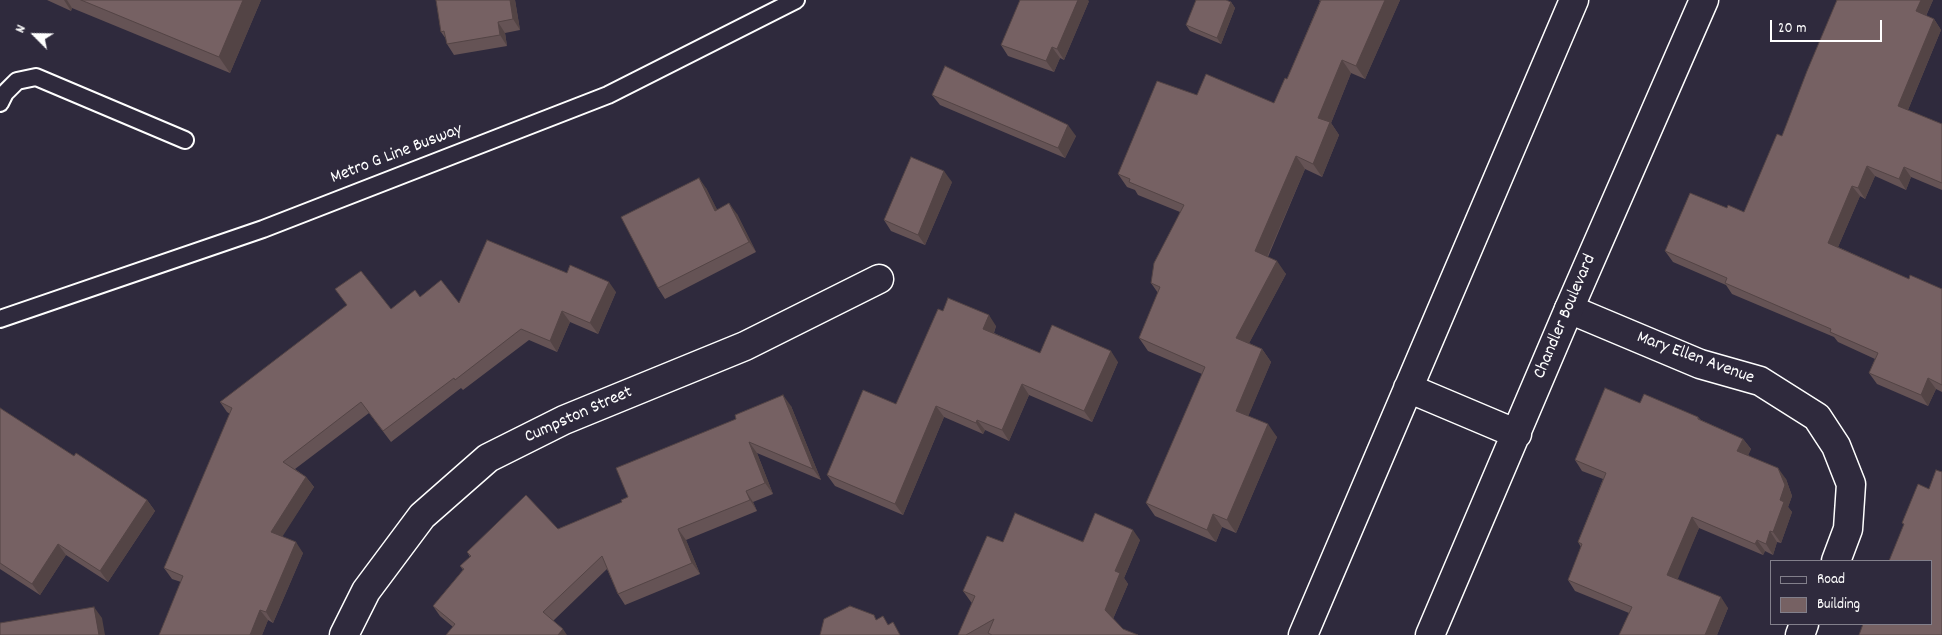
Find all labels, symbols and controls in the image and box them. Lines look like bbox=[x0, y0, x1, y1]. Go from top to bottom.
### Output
north arrow bbox=[10, 10, 60, 60]
scale bar bbox=[1772, 10, 1884, 42]
text: 20 m bbox=[1778, 18, 1806, 40]
text: N bbox=[11, 22, 32, 36]
street label: Metro G Line Busway bbox=[328, 120, 466, 190]
street label: Chandler Boulevard bbox=[1530, 252, 1602, 382]
street label: Mary Ellen Avenue bbox=[1633, 328, 1757, 390]
street label: Cumpston Street bbox=[522, 383, 636, 449]
legend bbox=[1770, 560, 1932, 625]
text: Road bbox=[1817, 569, 1845, 591]
text: Building bbox=[1817, 594, 1860, 616]

